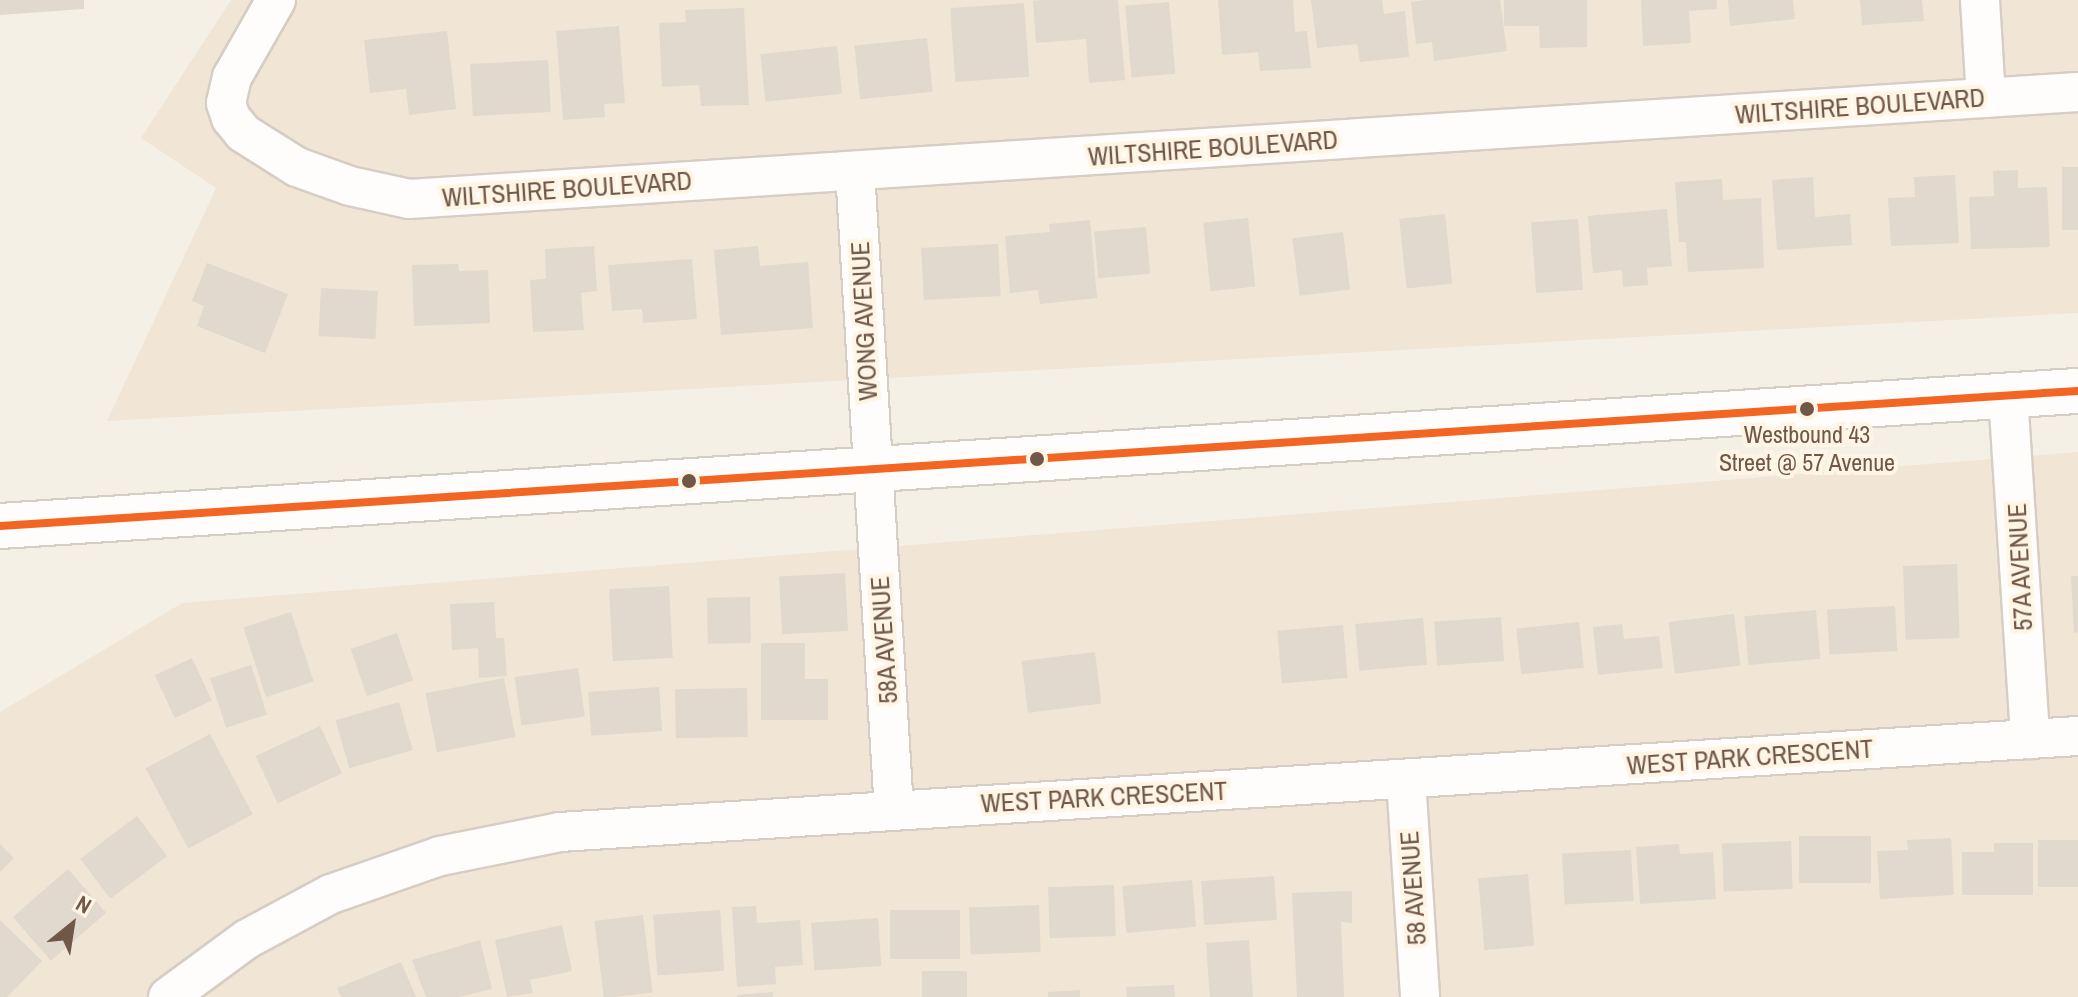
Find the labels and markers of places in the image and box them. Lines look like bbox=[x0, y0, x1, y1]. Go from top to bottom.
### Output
marker: Westbound 43 Street @ 57 Avenue bbox=[1799, 401, 1815, 417]
place label: Westbound 43 Street @ 57 Avenue bbox=[1718, 421, 1896, 477]
unlabelled marker bbox=[1029, 451, 1045, 467]
unlabelled marker bbox=[681, 473, 697, 489]

